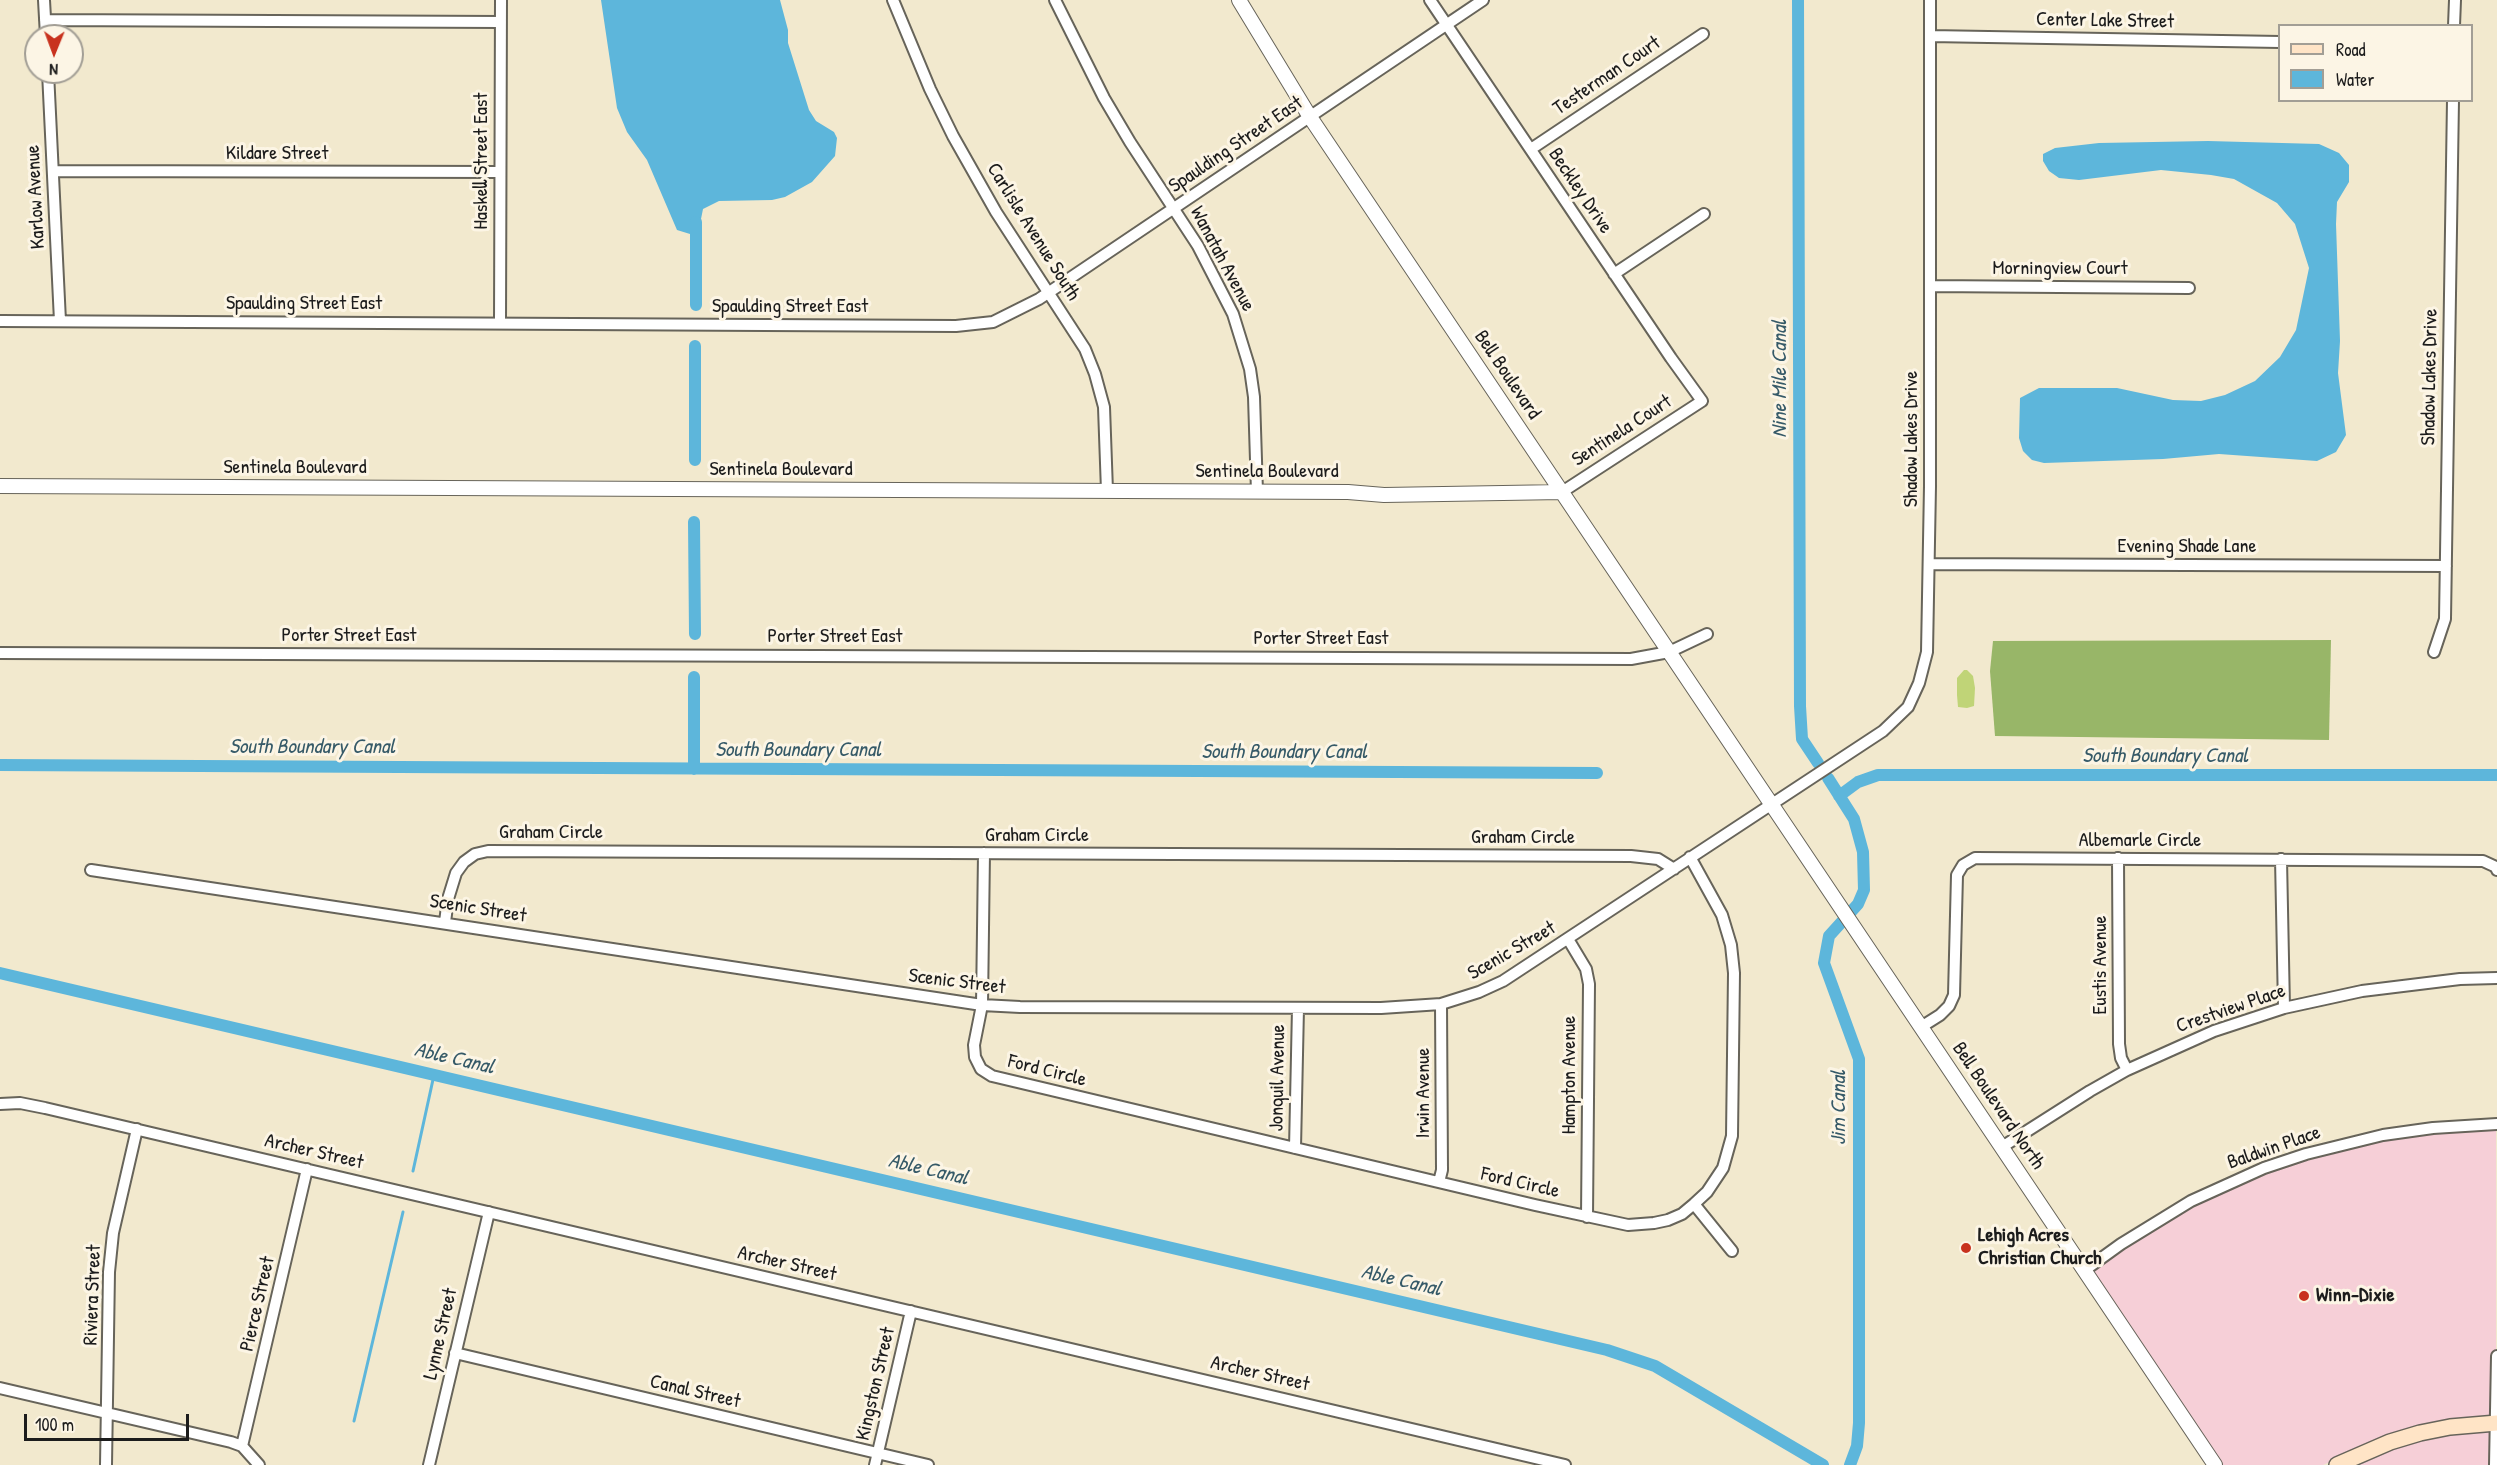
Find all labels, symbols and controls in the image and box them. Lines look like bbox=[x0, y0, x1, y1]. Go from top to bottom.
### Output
street label: Center Lake Street bbox=[2036, 8, 2174, 34]
north arrow bbox=[24, 24, 84, 84]
legend bbox=[2278, 24, 2473, 102]
street label: Testerman Court bbox=[1549, 31, 1665, 121]
text: Road bbox=[2336, 37, 2366, 62]
text: N bbox=[49, 59, 58, 81]
text: Water bbox=[2336, 67, 2374, 92]
street label: Spaulding Street East bbox=[1165, 91, 1307, 199]
street label: Haskell Street East bbox=[470, 93, 494, 229]
street label: Kildare Street bbox=[226, 142, 328, 166]
street label: Karlow Avenue bbox=[21, 144, 51, 250]
street label: Beckley Drive bbox=[1543, 144, 1617, 238]
street label: Carlisle Avenue South bbox=[981, 159, 1085, 305]
street label: Wanatah Avenue bbox=[1184, 202, 1260, 316]
street label: Morningview Court bbox=[1992, 257, 2128, 281]
street label: Spaulding Street East bbox=[226, 292, 382, 316]
street label: Spaulding Street East bbox=[712, 295, 868, 319]
street label: Shadow Lakes Drive bbox=[2417, 308, 2443, 446]
water label: Nine Mile Canal bbox=[1767, 320, 1793, 438]
street label: Bell Boulevard bbox=[1468, 326, 1546, 424]
street label: Shadow Lakes Drive bbox=[1900, 371, 1924, 507]
street label: Sentinela Court bbox=[1568, 390, 1676, 472]
street label: Sentinela Boulevard bbox=[223, 456, 367, 480]
street label: Sentinela Boulevard bbox=[709, 458, 853, 482]
street label: Sentinela Boulevard bbox=[1195, 460, 1339, 484]
street label: Evening Shade Lane bbox=[2118, 535, 2256, 559]
street label: Porter Street East bbox=[282, 624, 416, 648]
street label: Porter Street East bbox=[768, 625, 902, 649]
street label: Porter Street East bbox=[1254, 627, 1388, 651]
water label: South Boundary Canal bbox=[229, 734, 395, 760]
water label: South Boundary Canal bbox=[715, 737, 881, 763]
water label: South Boundary Canal bbox=[1201, 739, 1367, 765]
water label: South Boundary Canal bbox=[2082, 743, 2248, 769]
street label: Graham Circle bbox=[499, 821, 603, 845]
street label: Graham Circle bbox=[985, 824, 1089, 848]
street label: Graham Circle bbox=[1471, 826, 1575, 850]
street label: Albemarle Circle bbox=[2079, 829, 2201, 853]
street label: Scenic Street bbox=[428, 890, 528, 928]
street label: Scenic Street bbox=[1464, 916, 1560, 986]
street label: Eustis Avenue bbox=[2089, 916, 2113, 1014]
street label: Scenic Street bbox=[907, 964, 1007, 1000]
street label: Crestview Place bbox=[2173, 979, 2289, 1039]
street label: Hampton Avenue bbox=[1558, 1016, 1582, 1134]
street label: Jonquil Avenue bbox=[1265, 1024, 1291, 1132]
water label: Able Canal bbox=[412, 1038, 496, 1080]
street label: Bell Boulevard North bbox=[1947, 1038, 2049, 1174]
street label: Irwin Avenue bbox=[1412, 1048, 1436, 1138]
street label: Ford Circle bbox=[1005, 1050, 1089, 1092]
water label: Jim Canal bbox=[1826, 1071, 1852, 1145]
street label: Baldwin Place bbox=[2224, 1121, 2324, 1175]
street label: Archer Street bbox=[262, 1129, 366, 1175]
water label: Able Canal bbox=[886, 1149, 970, 1191]
street label: Ford Circle bbox=[1478, 1162, 1562, 1204]
place label: Lehigh Acres Christian Church bbox=[1978, 1224, 2101, 1271]
street label: Archer Street bbox=[735, 1241, 839, 1287]
marker: Lehigh Acres Christian Church bbox=[1959, 1241, 1973, 1255]
street label: Riviera Street bbox=[79, 1244, 107, 1346]
street label: Pierce Street bbox=[235, 1254, 281, 1354]
water label: Able Canal bbox=[1359, 1260, 1443, 1302]
place label: Winn-Dixie bbox=[2316, 1284, 2394, 1308]
street label: Lynne Street bbox=[419, 1286, 463, 1382]
marker: Winn-Dixie bbox=[2297, 1289, 2311, 1303]
street label: Kingston Street bbox=[851, 1325, 901, 1443]
street label: Archer Street bbox=[1208, 1351, 1312, 1397]
street label: Canal Street bbox=[647, 1370, 743, 1414]
scale bar bbox=[27, 1402, 192, 1440]
text: 100 m bbox=[35, 1412, 74, 1437]

